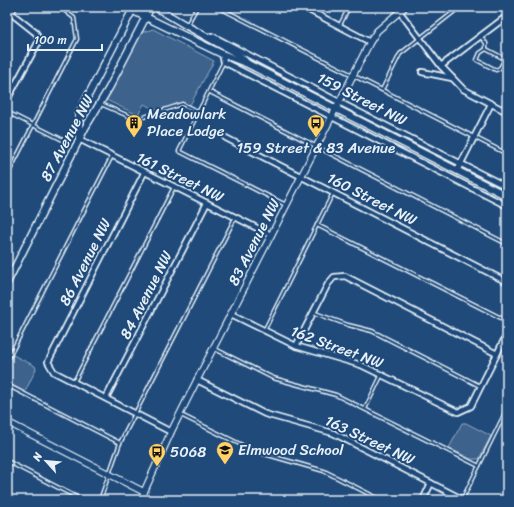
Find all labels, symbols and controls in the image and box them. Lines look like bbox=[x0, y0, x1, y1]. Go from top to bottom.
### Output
scale bar bbox=[28, 26, 102, 52]
text: 100 m bbox=[34, 29, 67, 51]
street label: 159 Street NW bbox=[312, 65, 412, 133]
street label: 87 Avenue NW bbox=[33, 90, 101, 186]
place label: Meadowlark Place Lodge bbox=[147, 101, 226, 144]
building icon: Meadowlark Place Lodge bbox=[124, 113, 144, 138]
bus stop icon: 159 Street & 83 Avenue bbox=[306, 113, 326, 138]
place label: 159 Street & 83 Avenue bbox=[237, 135, 395, 161]
street label: 161 Street NW bbox=[132, 145, 229, 210]
street label: 160 Street NW bbox=[322, 165, 422, 233]
street label: 83 Avenue NW bbox=[221, 194, 287, 290]
street label: 86 Avenue NW bbox=[52, 213, 118, 310]
street label: 84 Avenue NW bbox=[113, 246, 180, 344]
street label: 162 Street NW bbox=[287, 318, 387, 376]
street label: 163 Street NW bbox=[321, 408, 420, 472]
place label: Elmwood School bbox=[238, 437, 344, 463]
place label: 5068 bbox=[170, 439, 206, 465]
school or university icon: Elmwood School bbox=[215, 440, 235, 465]
north arrow bbox=[26, 441, 66, 481]
bus stop icon: 5068 bbox=[147, 442, 167, 467]
text: N bbox=[27, 449, 48, 465]

